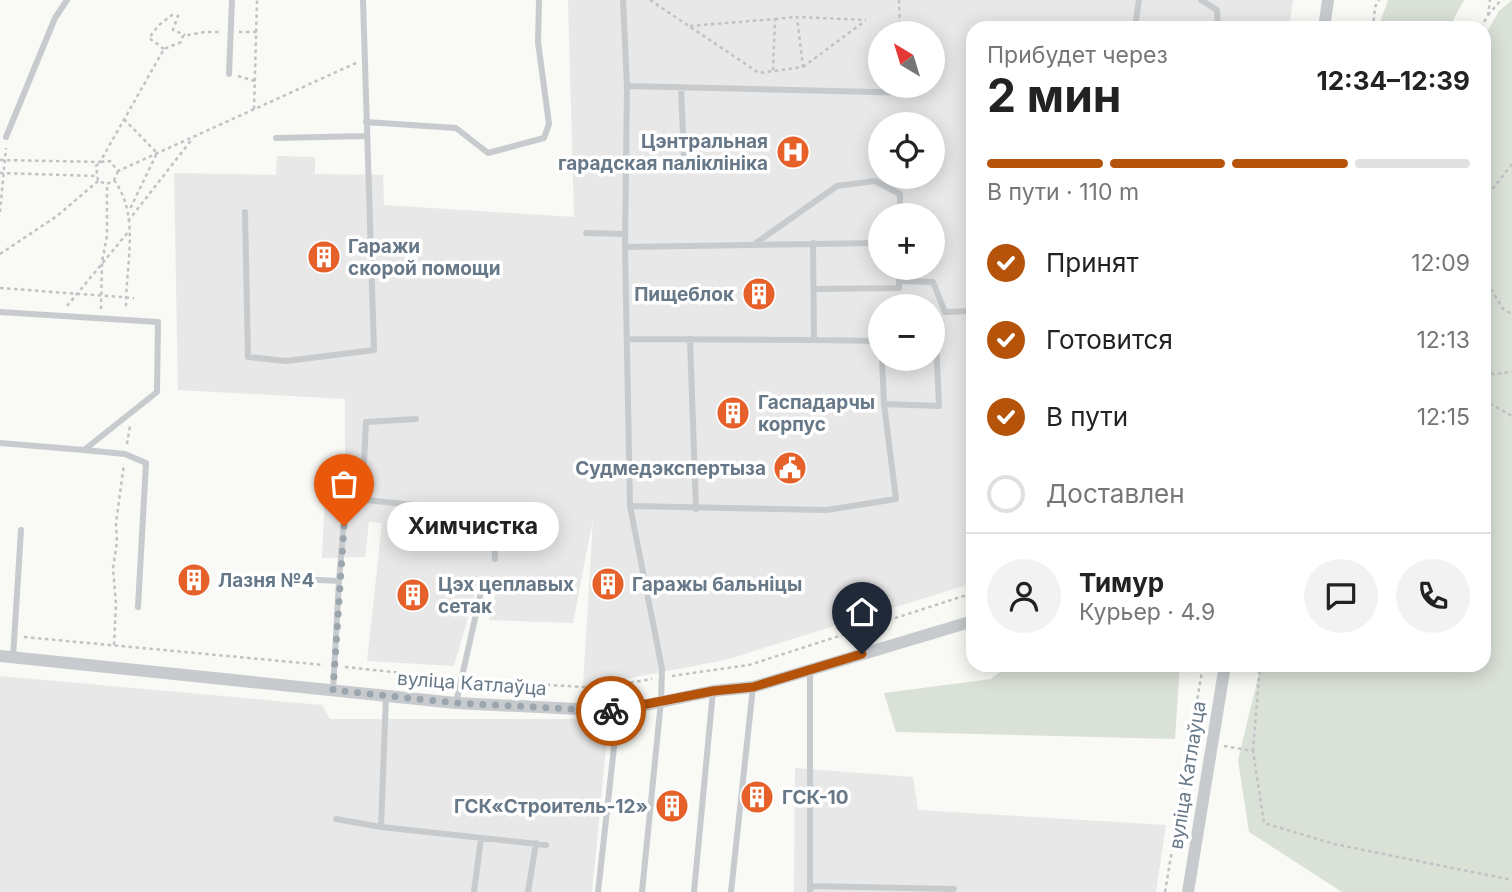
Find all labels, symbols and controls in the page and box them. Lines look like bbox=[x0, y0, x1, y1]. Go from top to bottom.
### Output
north arrow bbox=[868, 21, 945, 98]
map controls bbox=[868, 21, 945, 371]
text: Прибудет через bbox=[987, 41, 1168, 69]
text: 12:34–12:39 bbox=[1316, 65, 1470, 96]
text: 2 мин bbox=[987, 67, 1122, 123]
button: locate bbox=[868, 112, 945, 189]
place label: Цэнтральная гарадская паліклініка bbox=[558, 130, 768, 175]
hospital icon: Цэнтральная гарадская паліклініка bbox=[774, 133, 812, 171]
text: В пути · 110 m bbox=[987, 178, 1139, 206]
button: + bbox=[868, 203, 945, 280]
place label: Гаражи скорой помощи bbox=[348, 235, 501, 280]
building icon: Гаражи скорой помощи bbox=[305, 238, 343, 276]
icon: check bbox=[987, 244, 1025, 282]
text: Принят bbox=[1046, 247, 1139, 278]
text: 12:09 bbox=[1411, 249, 1470, 277]
building icon: Пищеблок bbox=[740, 275, 778, 313]
place label: Пищеблок bbox=[634, 283, 734, 306]
button: − bbox=[868, 294, 945, 371]
icon: check bbox=[987, 321, 1025, 359]
text: Готовится bbox=[1046, 324, 1173, 355]
text: 12:13 bbox=[1416, 326, 1470, 354]
place label: Гаспадарчы корпус bbox=[758, 391, 875, 436]
building icon: Гаспадарчы корпус bbox=[714, 394, 752, 432]
icon: check bbox=[987, 398, 1025, 436]
text: В пути bbox=[1046, 401, 1128, 432]
text: 12:15 bbox=[1417, 403, 1470, 431]
public building icon: Судмедэкспертыза bbox=[771, 449, 809, 487]
pin bbox=[314, 454, 374, 526]
place label: Судмедэкспертыза bbox=[575, 457, 766, 480]
icon: bag bbox=[325, 465, 363, 503]
text: Доставлен bbox=[1046, 478, 1185, 509]
callout: Химчистка bbox=[386, 502, 558, 550]
text: Химчистка bbox=[408, 512, 538, 540]
button: person bbox=[987, 559, 1061, 633]
button: chat bbox=[1304, 559, 1378, 633]
button: phone bbox=[1396, 559, 1470, 633]
building icon: Лазня №4 bbox=[175, 561, 213, 599]
building icon: Гаражы бальніцы bbox=[589, 565, 627, 603]
text: Тимур bbox=[1079, 567, 1164, 598]
place label: Лазня №4 bbox=[218, 569, 314, 592]
place label: Цэх цеплавых сетак bbox=[438, 573, 574, 618]
place label: Гаражы бальніцы bbox=[632, 573, 802, 596]
building icon: Цэх цеплавых сетак bbox=[394, 576, 432, 614]
pin bbox=[832, 582, 892, 654]
icon: home bbox=[843, 593, 881, 631]
text: Курьер · 4.9 bbox=[1079, 598, 1215, 626]
street label: вуліца Катлаўца bbox=[396, 667, 547, 700]
courier bbox=[576, 676, 646, 746]
icon: bike bbox=[592, 692, 630, 730]
street label: вуліца Катлаўца bbox=[1164, 699, 1211, 851]
building icon: ГСК-10 bbox=[738, 778, 776, 816]
place label: ГСК-10 bbox=[782, 786, 849, 809]
building icon: ГСК«Строитель-12» bbox=[653, 787, 691, 825]
place label: ГСК«Строитель-12» bbox=[454, 795, 648, 818]

